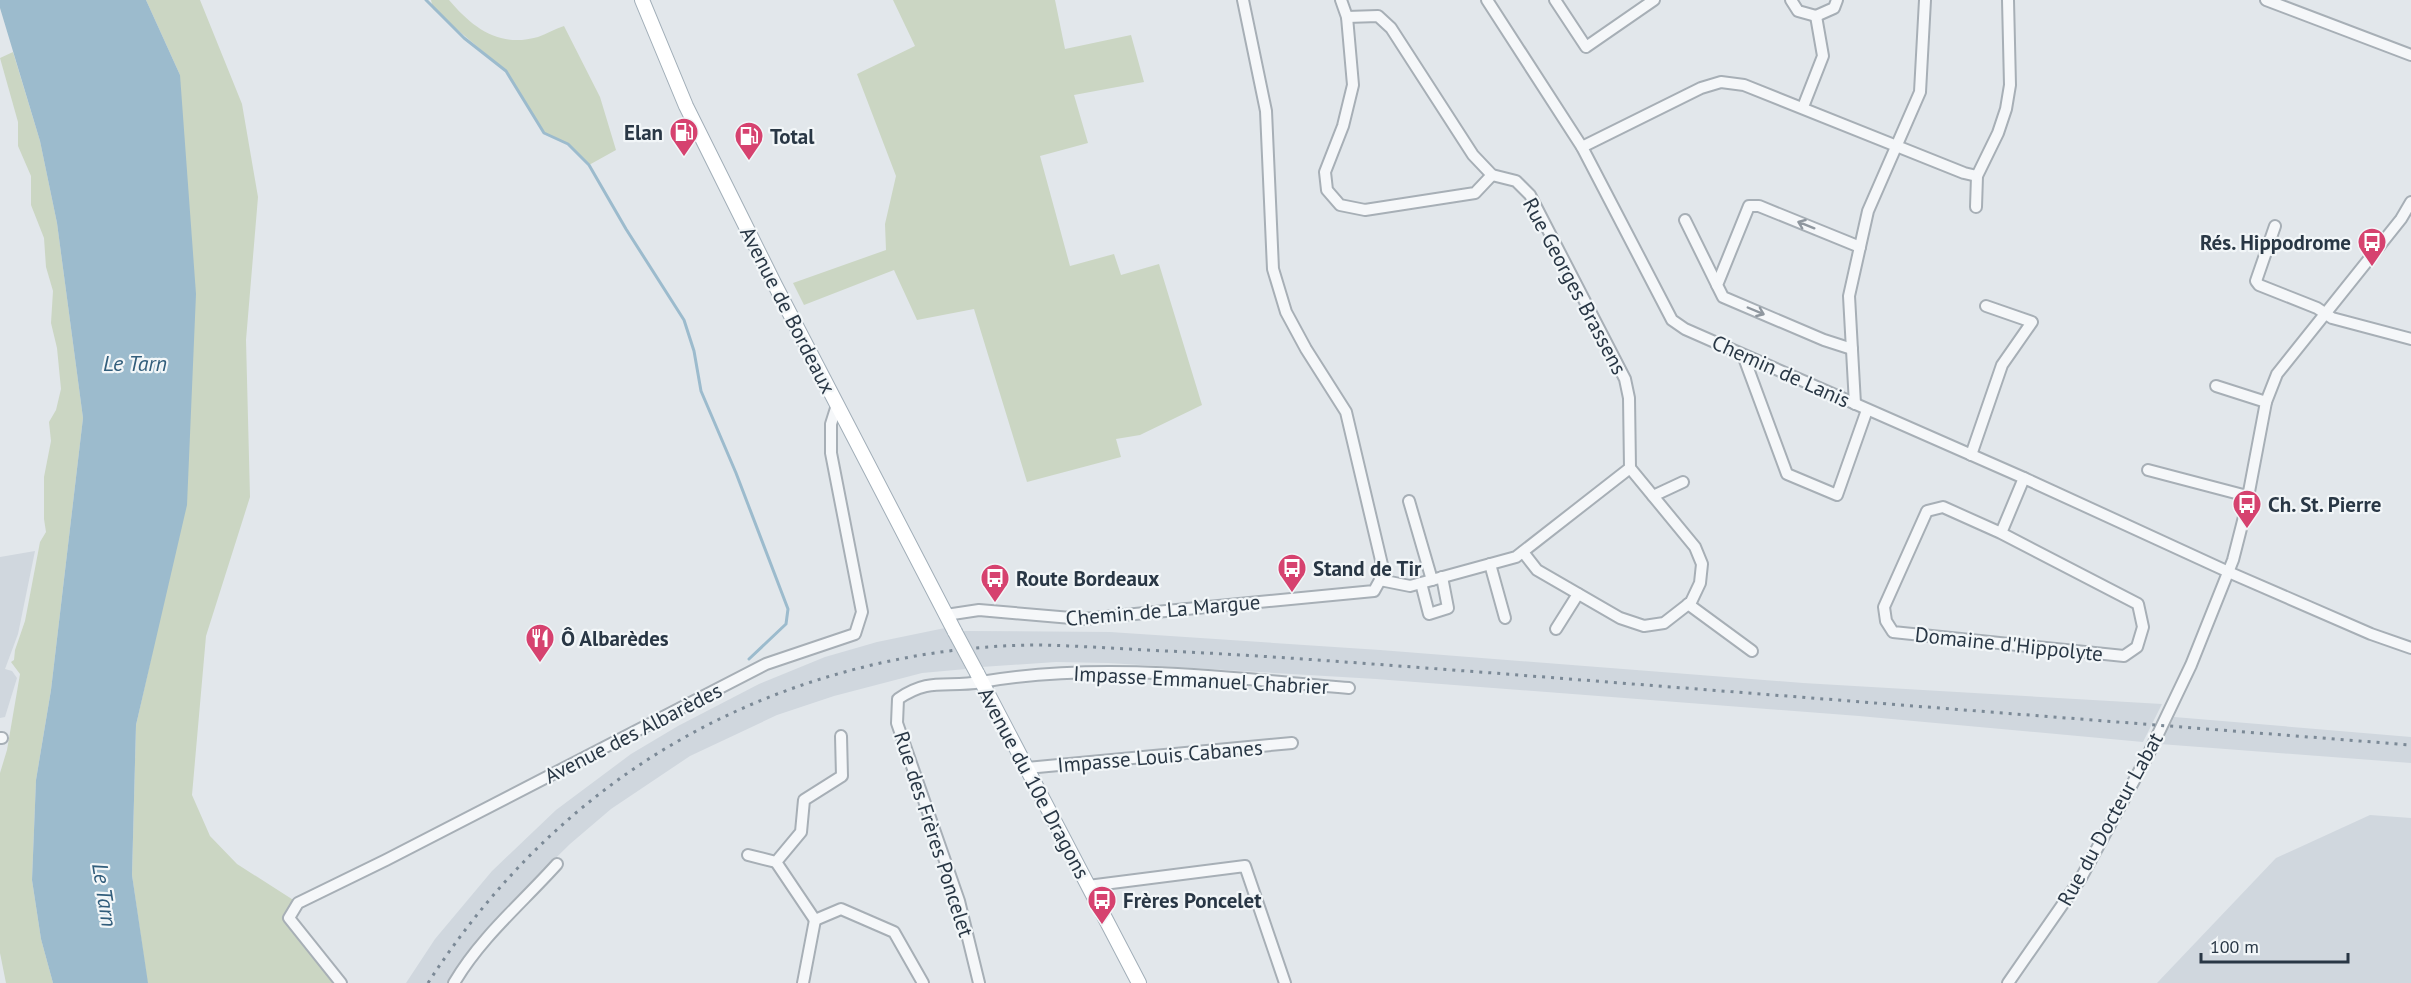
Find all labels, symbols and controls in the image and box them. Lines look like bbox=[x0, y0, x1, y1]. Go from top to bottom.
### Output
fuel station icon: Elan bbox=[668, 116, 700, 158]
place label: Elan bbox=[624, 119, 663, 146]
fuel station icon: Total bbox=[733, 120, 765, 162]
place label: Total bbox=[770, 123, 815, 150]
street label: Rue Georges Brassens bbox=[1517, 193, 1633, 379]
one-way arrow bbox=[1797, 219, 1816, 230]
street label: Avenue de Bordeaux bbox=[734, 222, 842, 398]
bus stop icon: Rés. Hippodrome bbox=[2356, 226, 2388, 268]
place label: Rés. Hippodrome bbox=[2200, 229, 2351, 256]
one-way arrow bbox=[1746, 306, 1764, 317]
street label: Chemin de Lanis bbox=[1708, 329, 1854, 413]
water label: Le Tarn bbox=[103, 349, 167, 377]
bus stop icon: Ch. St. Pierre bbox=[2231, 488, 2263, 530]
place label: Ch. St. Pierre bbox=[2268, 491, 2381, 518]
bus stop icon: Stand de Tir bbox=[1276, 552, 1308, 594]
place label: Stand de Tir bbox=[1313, 555, 1422, 582]
bus stop icon: Route Bordeaux bbox=[979, 562, 1011, 604]
place label: Route Bordeaux bbox=[1016, 565, 1159, 592]
street label: Chemin de La Margue bbox=[1064, 588, 1262, 632]
street label: Domaine d'Hippolyte bbox=[1914, 621, 2104, 667]
restaurant icon: Ô Albarèdes bbox=[524, 622, 556, 664]
place label: Ô Albarèdes bbox=[561, 625, 669, 652]
street label: Impasse Emmanuel Chabrier bbox=[1073, 660, 1329, 700]
street label: Avenue des Albarèdes bbox=[540, 677, 726, 789]
street label: Avenue du 10e Dragons bbox=[972, 683, 1096, 883]
street label: Rue des Frères Poncelet bbox=[888, 728, 980, 940]
street label: Rue du Docteur Labat bbox=[2051, 728, 2169, 910]
street label: Impasse Louis Cabanes bbox=[1056, 734, 1264, 778]
water label: Le Tarn bbox=[86, 861, 124, 929]
bus stop icon: Frères Poncelet bbox=[1086, 884, 1118, 926]
place label: Frères Poncelet bbox=[1123, 887, 1262, 914]
scale bar bbox=[2201, 926, 2348, 964]
text: 100 m bbox=[2210, 935, 2259, 958]

